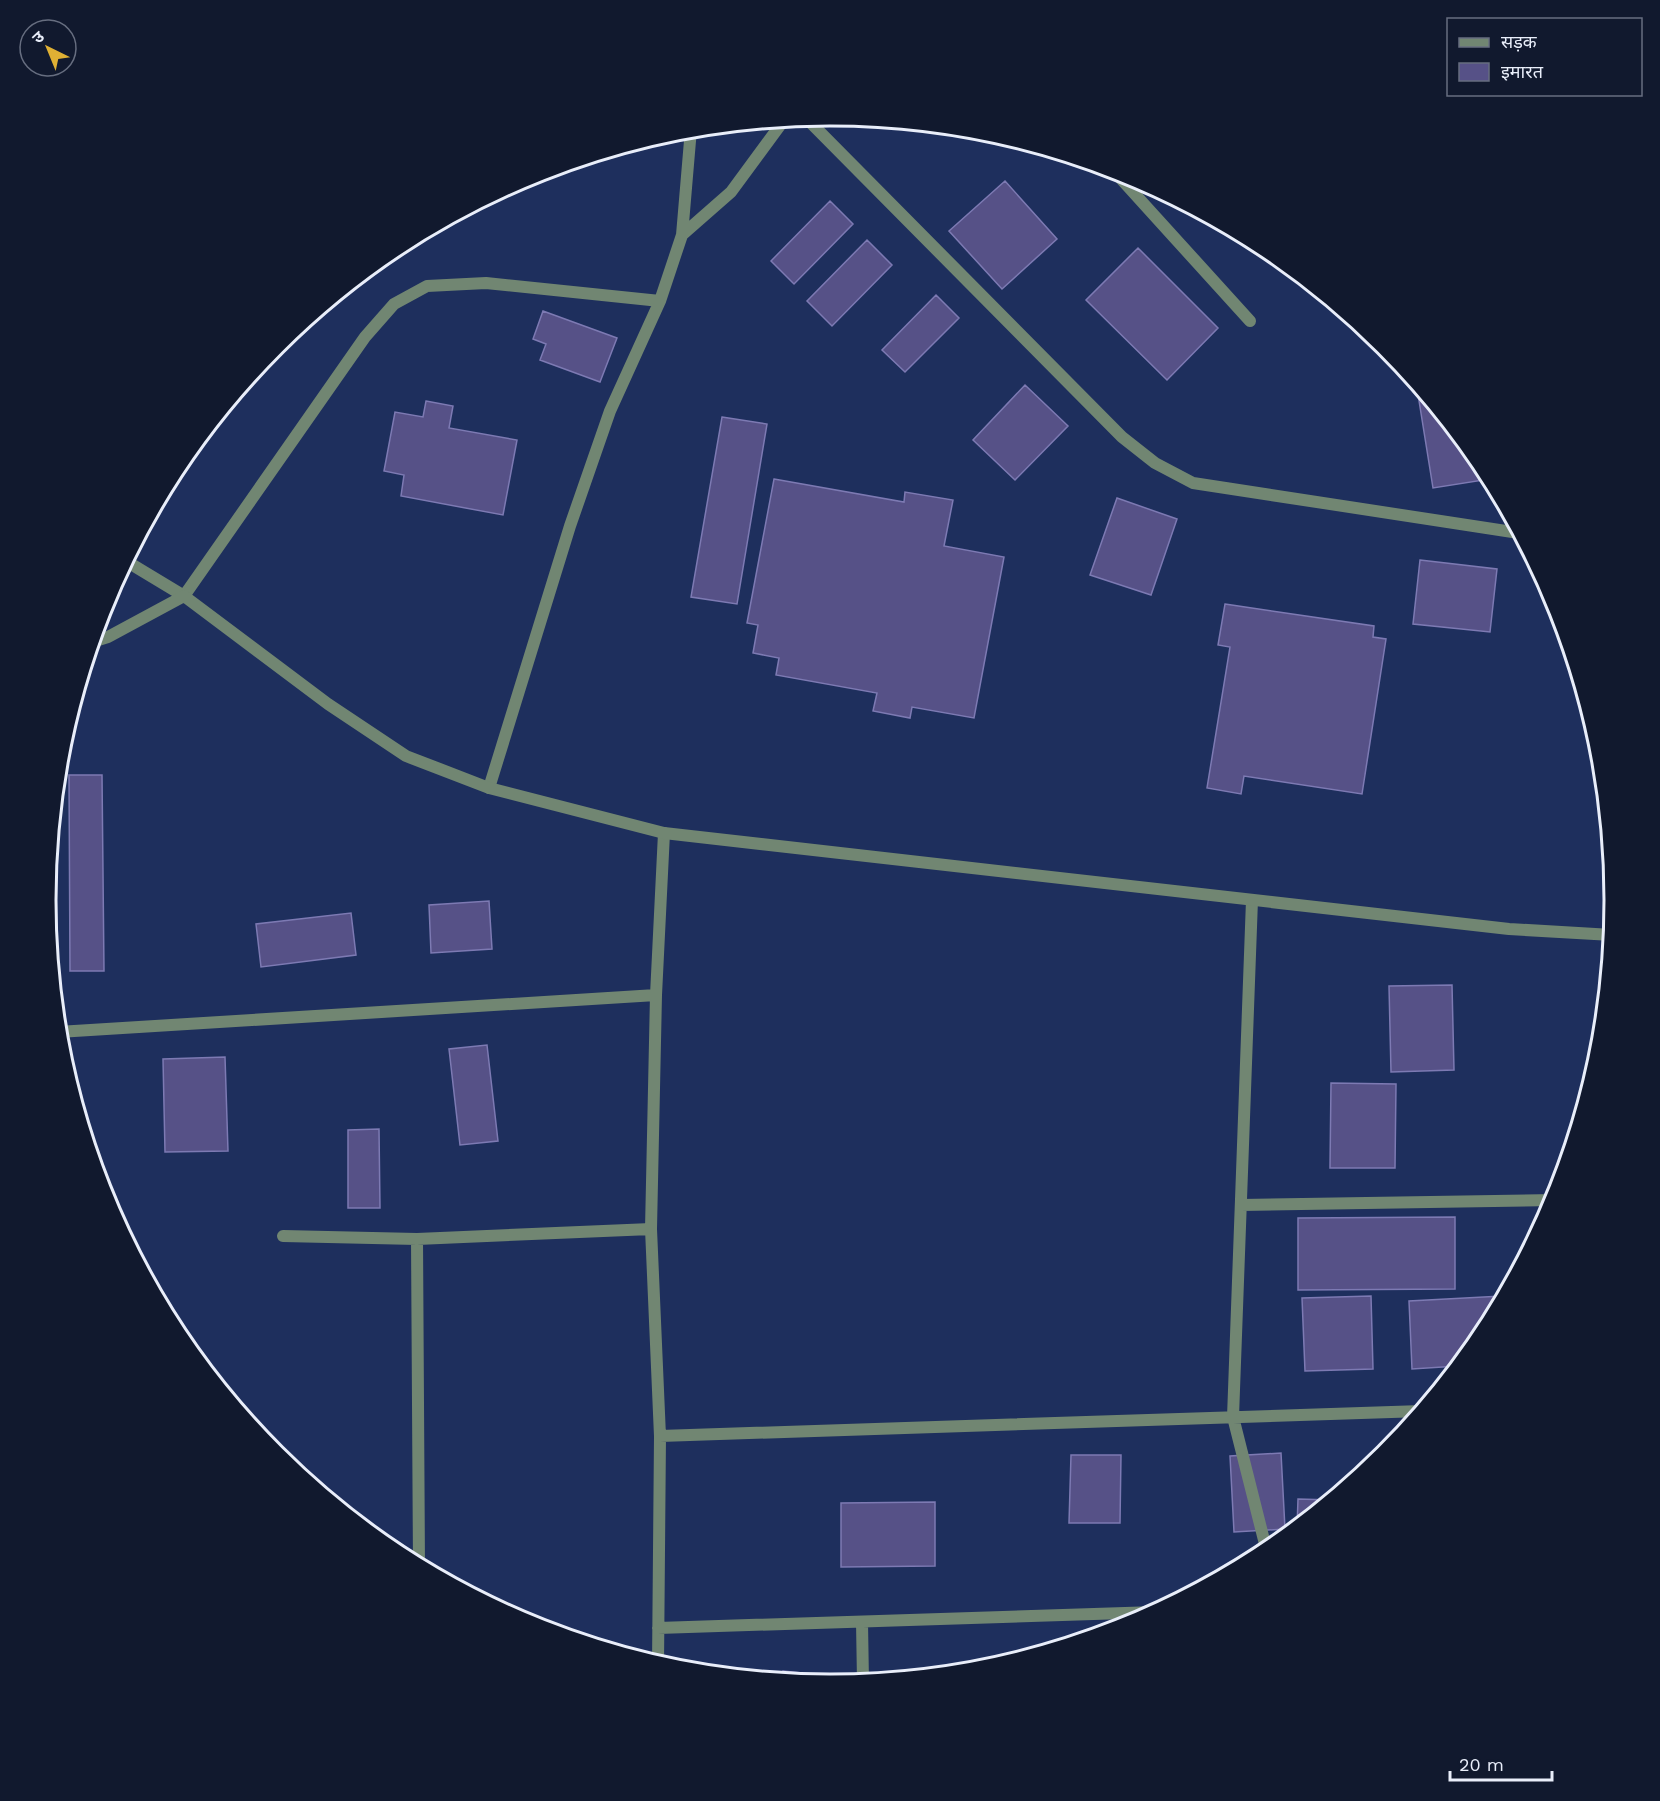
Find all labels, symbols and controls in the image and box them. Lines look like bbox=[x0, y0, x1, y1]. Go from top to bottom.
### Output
north arrow bbox=[18, 18, 78, 78]
legend bbox=[1447, 18, 1642, 96]
text: उ bbox=[28, 27, 48, 48]
text: सड़क bbox=[1501, 31, 1538, 52]
text: इमारत bbox=[1501, 61, 1544, 82]
scale bar bbox=[1450, 1744, 1552, 1782]
text: 20 m bbox=[1459, 1754, 1504, 1775]

